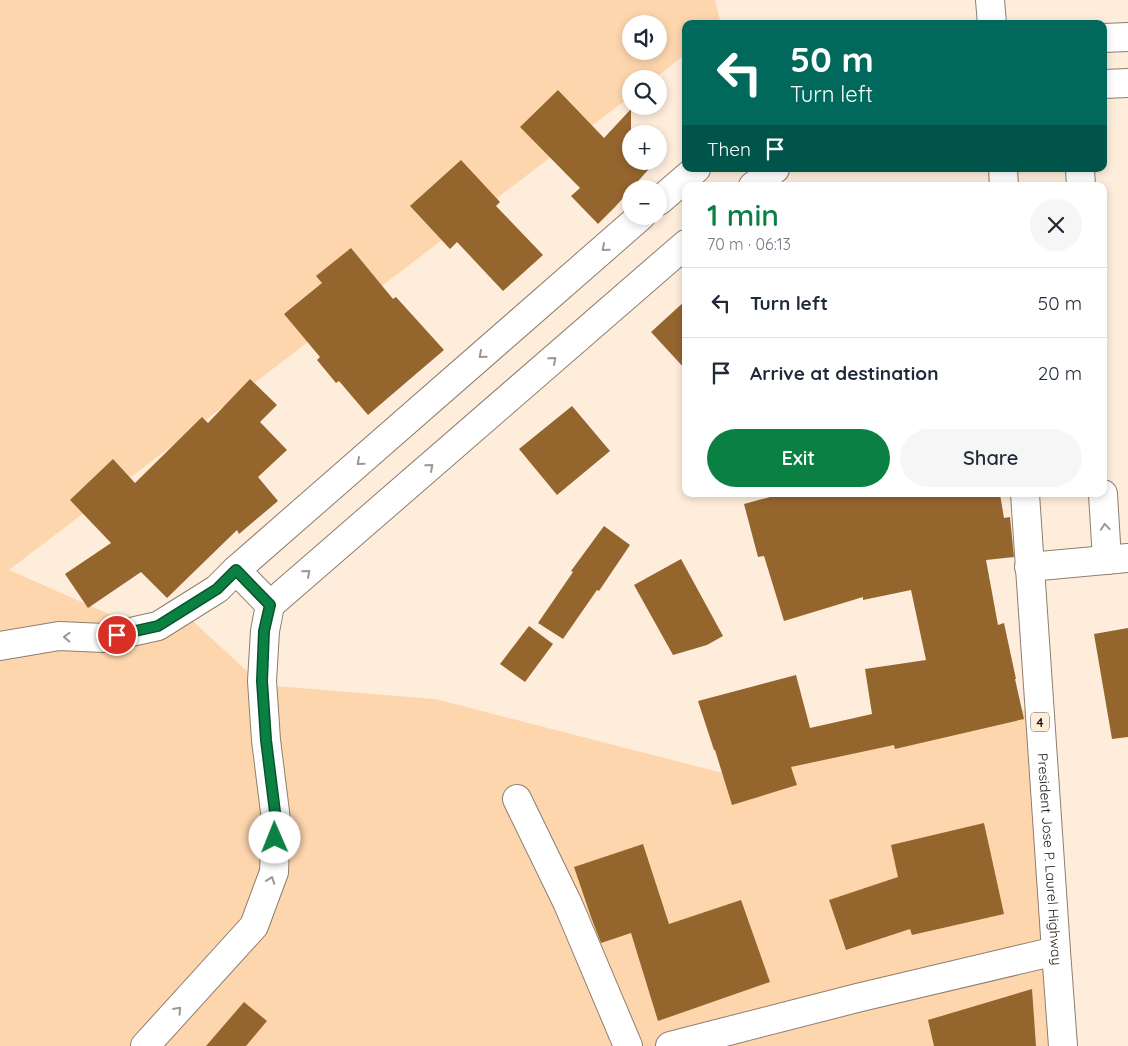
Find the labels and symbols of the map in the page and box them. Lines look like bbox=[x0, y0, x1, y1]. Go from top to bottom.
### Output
one-way arrow bbox=[601, 243, 610, 252]
one-way arrow bbox=[479, 349, 488, 358]
one-way arrow bbox=[547, 357, 556, 366]
one-way arrow bbox=[357, 456, 366, 465]
one-way arrow bbox=[424, 464, 433, 473]
one-way arrow bbox=[1099, 523, 1110, 531]
one-way arrow bbox=[302, 570, 311, 579]
pin bbox=[96, 614, 138, 656]
one-way arrow bbox=[63, 631, 71, 642]
road number: 4 bbox=[1031, 712, 1049, 732]
street label: President Jose P. Laurel Highway bbox=[1034, 752, 1066, 966]
position arrow bbox=[248, 811, 300, 863]
one-way arrow bbox=[265, 876, 275, 885]
one-way arrow bbox=[172, 1006, 181, 1015]

